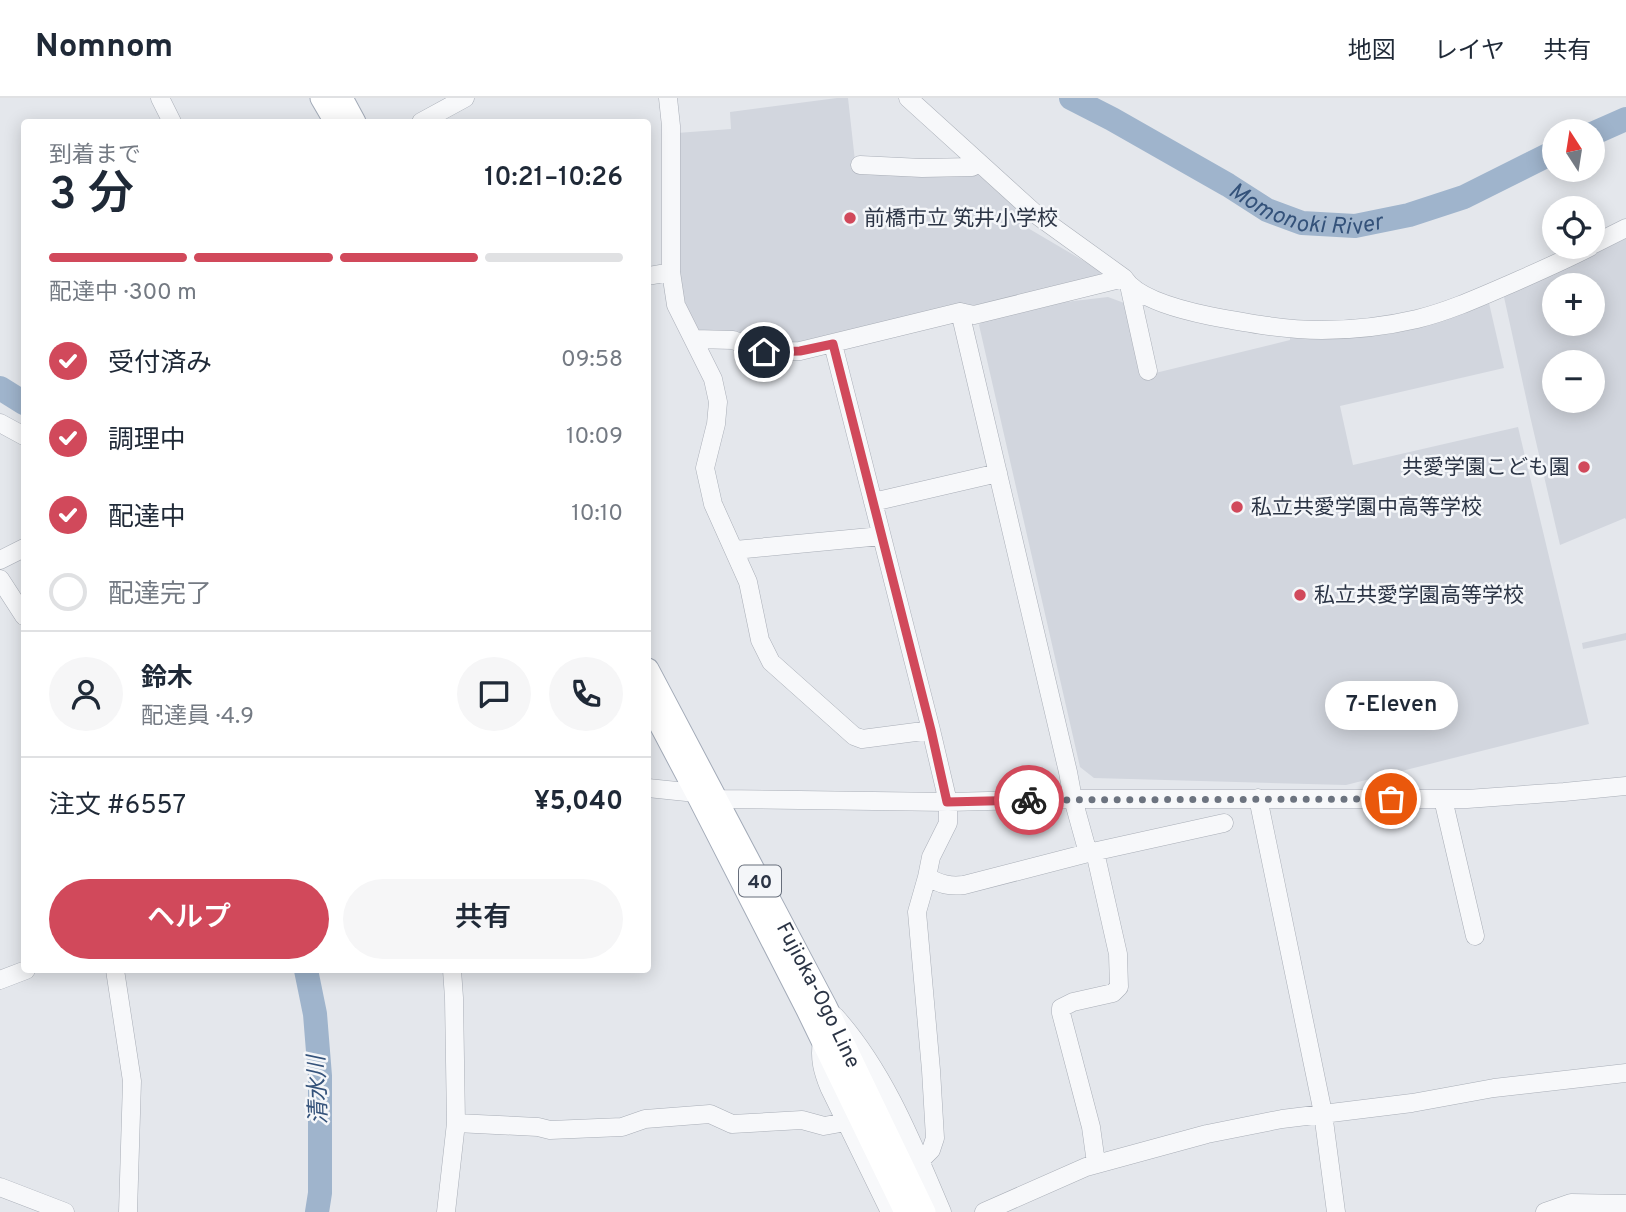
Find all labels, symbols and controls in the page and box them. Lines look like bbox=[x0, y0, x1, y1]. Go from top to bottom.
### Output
text: Nomnom bbox=[35, 27, 173, 69]
text: 地図 bbox=[1348, 37, 1396, 67]
text: レイヤ bbox=[1434, 37, 1505, 67]
text: 共有 bbox=[1543, 37, 1591, 67]
north arrow bbox=[1542, 119, 1605, 182]
map controls bbox=[1542, 119, 1605, 413]
text: 到着まで bbox=[49, 142, 141, 171]
text: 10:21–10:26 bbox=[484, 162, 623, 195]
text: 3 分 bbox=[49, 167, 134, 226]
water label: Momonoki River bbox=[1222, 177, 1388, 243]
button: locate bbox=[1542, 196, 1605, 259]
place label: 前橋市立 笂井小学校 bbox=[864, 206, 1058, 233]
marker: 前橋市立 笂井小学校 bbox=[842, 210, 858, 226]
button: + bbox=[1542, 273, 1605, 336]
text: 配達中 · 300 m bbox=[49, 279, 197, 308]
pin bbox=[734, 322, 794, 382]
icon: home bbox=[745, 333, 783, 371]
icon: check bbox=[49, 342, 87, 380]
text: 09:58 bbox=[561, 346, 623, 375]
text: 受付済み bbox=[108, 348, 212, 381]
button: − bbox=[1542, 350, 1605, 413]
icon: check bbox=[49, 419, 87, 457]
text: 10:09 bbox=[566, 423, 623, 452]
text: 調理中 bbox=[108, 425, 186, 458]
place label: 共愛学園こども園 bbox=[1402, 455, 1570, 482]
marker: 共愛学園こども園 bbox=[1576, 459, 1592, 475]
place label: 私立共愛学園中高等学校 bbox=[1251, 495, 1482, 522]
icon: check bbox=[49, 496, 87, 534]
marker: 私立共愛学園中高等学校 bbox=[1229, 499, 1245, 515]
text: 10:10 bbox=[571, 500, 623, 529]
text: 配達中 bbox=[108, 502, 186, 535]
text: 配達完了 bbox=[108, 579, 212, 612]
place label: 私立共愛学園高等学校 bbox=[1314, 583, 1524, 610]
marker: 私立共愛学園高等学校 bbox=[1292, 587, 1308, 603]
button: person bbox=[49, 657, 123, 731]
button: chat bbox=[457, 657, 531, 731]
button: phone bbox=[549, 657, 623, 731]
text: 鈴木 bbox=[141, 663, 193, 696]
callout: 7-Eleven bbox=[1324, 680, 1458, 729]
text: 7-Eleven bbox=[1346, 691, 1437, 720]
text: 配達員 · 4.9 bbox=[141, 703, 254, 732]
courier bbox=[994, 765, 1064, 835]
pin bbox=[1361, 769, 1421, 829]
icon: bag bbox=[1372, 780, 1410, 818]
icon: bike bbox=[1010, 781, 1048, 819]
text: ¥5,040 bbox=[534, 786, 623, 819]
text: 注文 #6557 bbox=[49, 790, 186, 823]
road number: 40 bbox=[739, 866, 781, 896]
button: ヘルプ bbox=[49, 879, 329, 959]
button: 共有 bbox=[343, 879, 623, 959]
street label: Fujioka-Ogo Line bbox=[769, 918, 866, 1073]
water label: 清水川 bbox=[304, 1052, 335, 1125]

